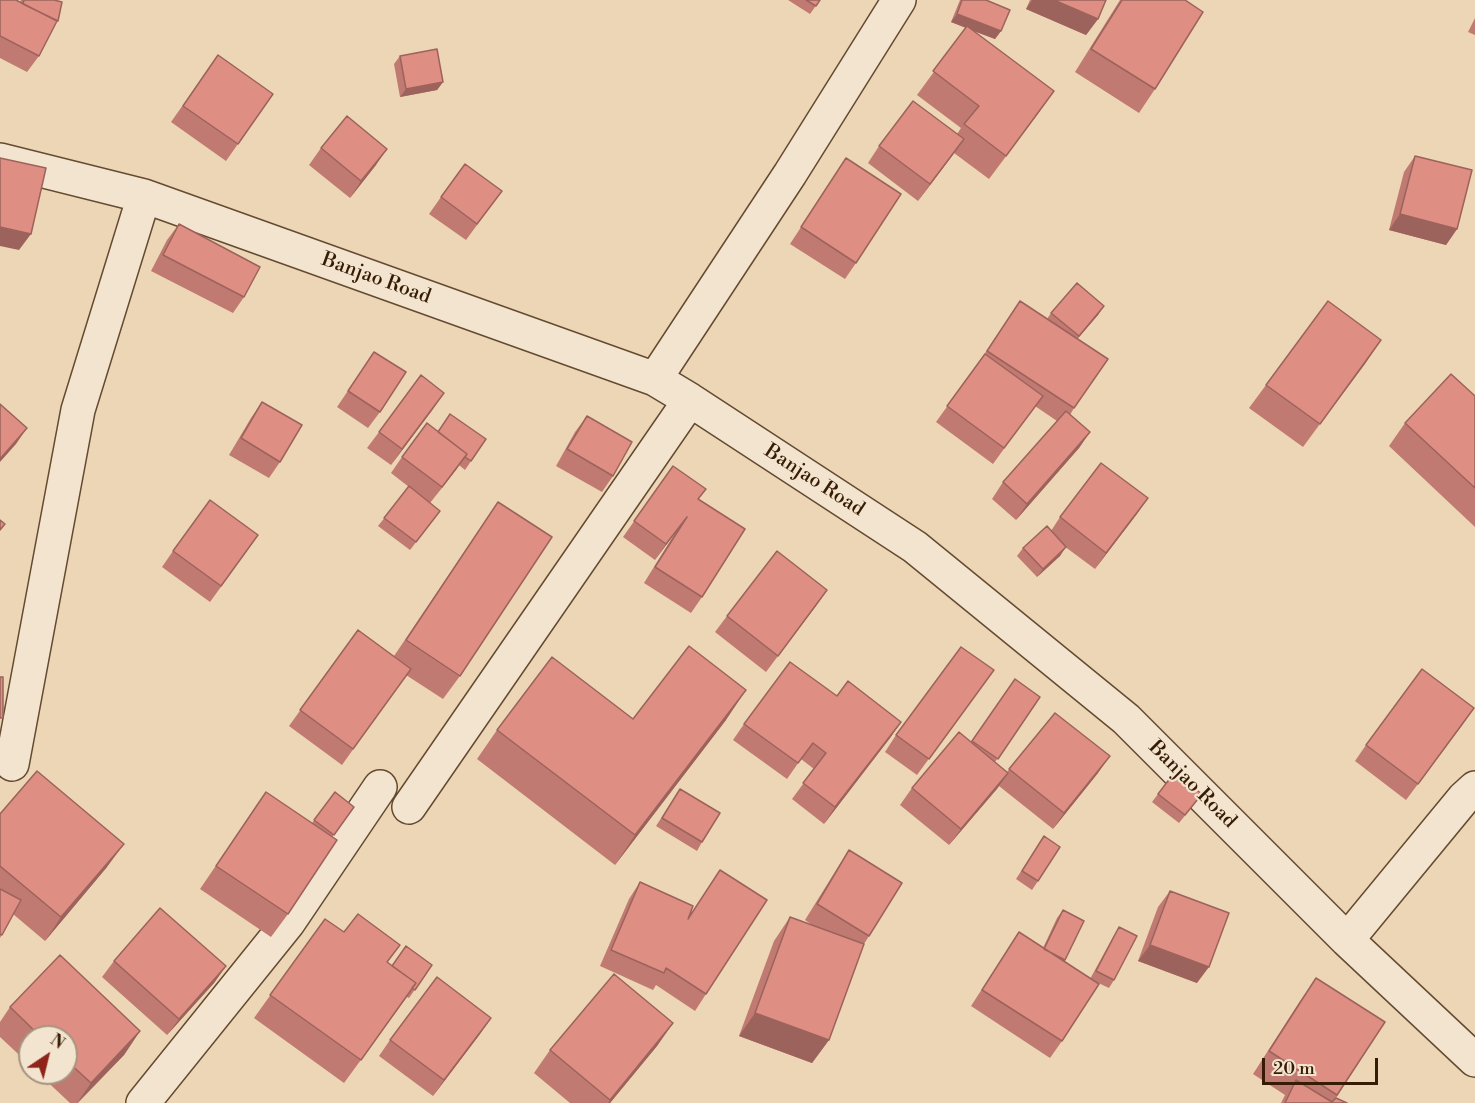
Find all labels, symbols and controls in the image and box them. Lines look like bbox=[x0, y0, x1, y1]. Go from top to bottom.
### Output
street label: Banjao Road bbox=[318, 248, 434, 310]
street label: Banjao Road bbox=[759, 440, 869, 522]
street label: Banjao Road bbox=[1143, 736, 1241, 834]
north arrow bbox=[18, 1025, 78, 1085]
text: N bbox=[46, 1030, 68, 1054]
scale bar bbox=[1265, 1046, 1380, 1084]
text: 20 m bbox=[1273, 1057, 1315, 1080]

